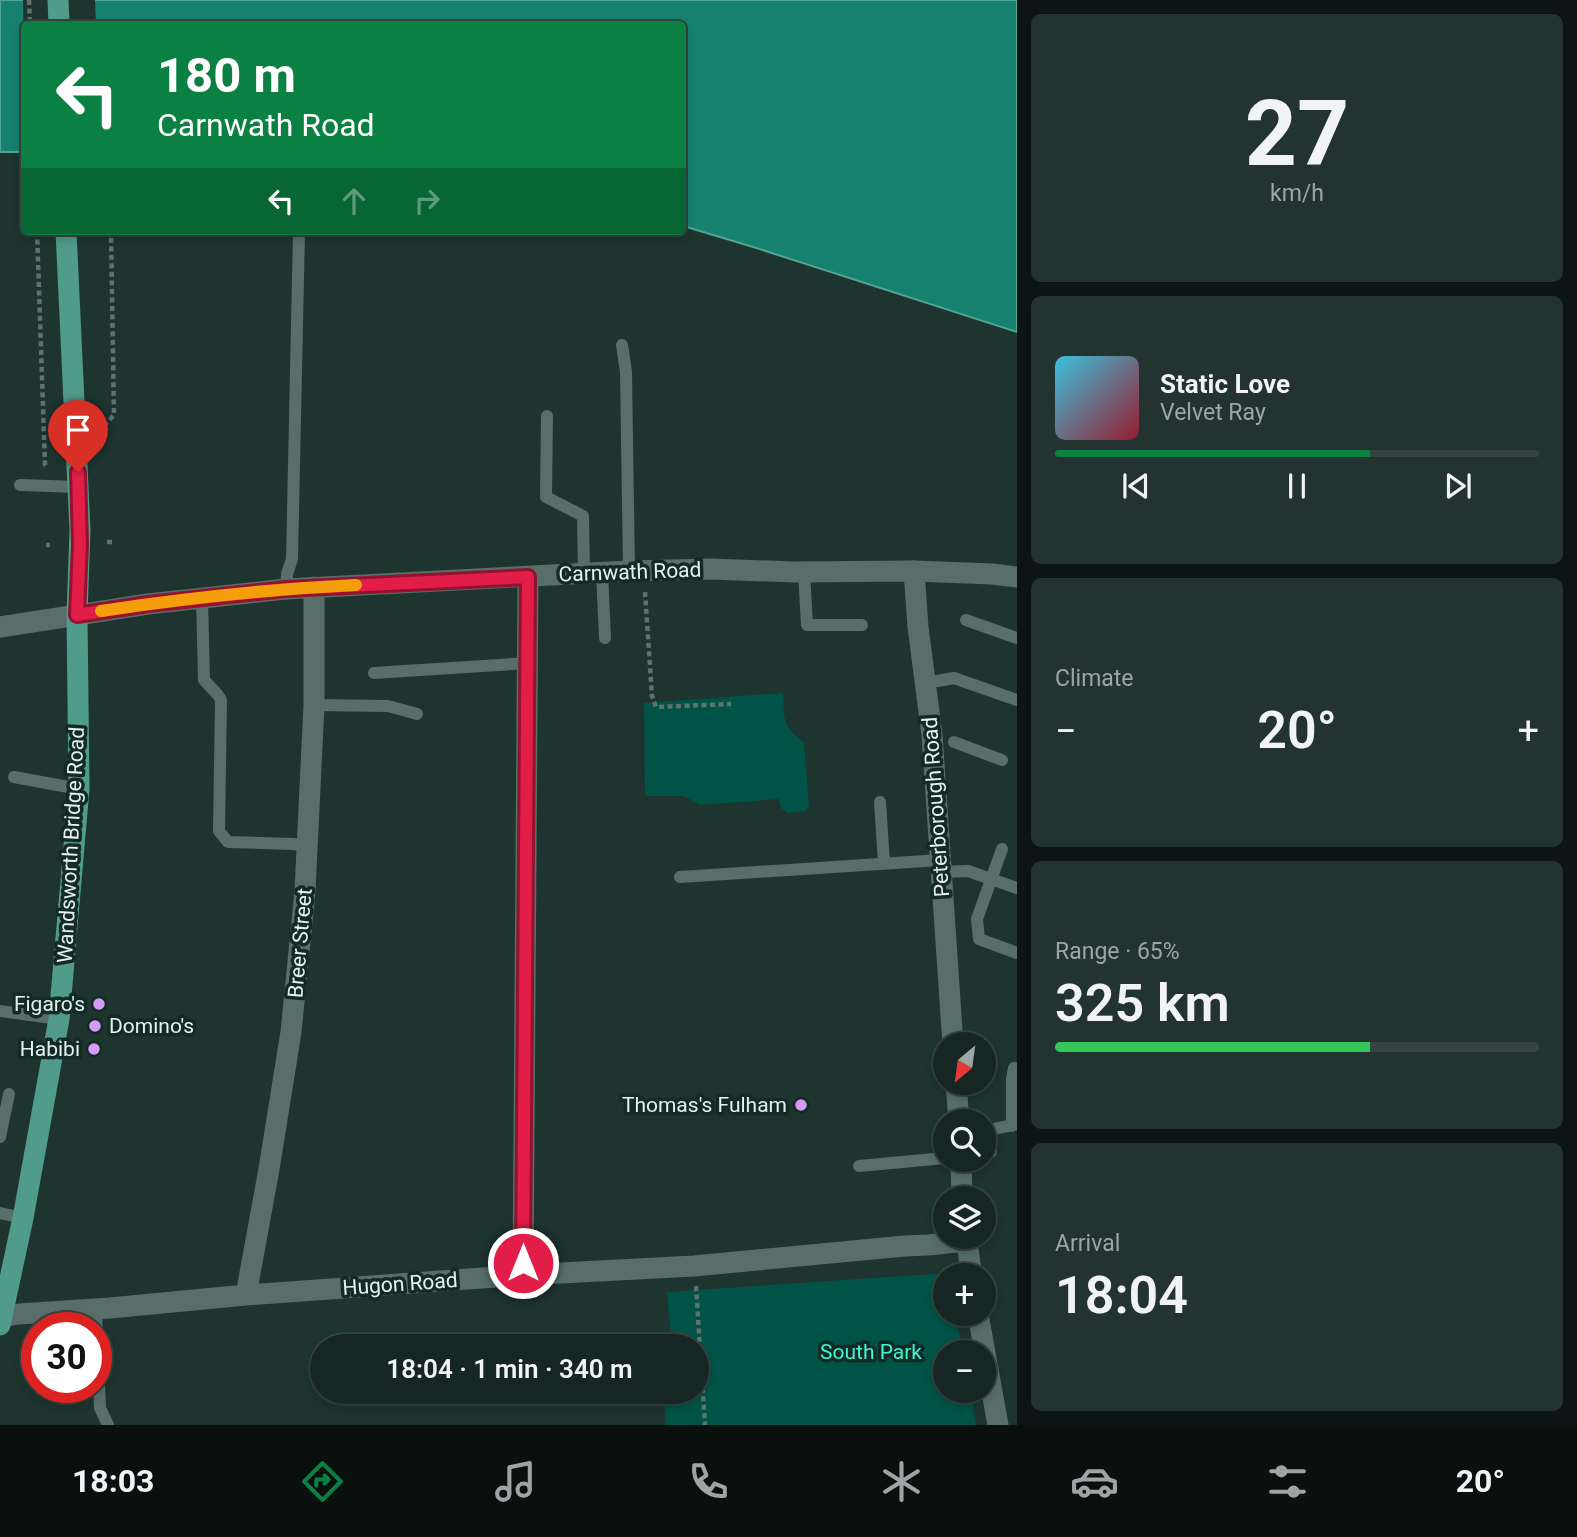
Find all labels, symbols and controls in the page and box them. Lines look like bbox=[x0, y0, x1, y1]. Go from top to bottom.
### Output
text: 180 m bbox=[157, 47, 296, 104]
icon: left bbox=[42, 49, 133, 140]
text: 27 bbox=[1245, 81, 1349, 187]
text: Carnwath Road bbox=[157, 106, 375, 144]
text: km/h bbox=[1270, 180, 1324, 207]
icon: left bbox=[262, 182, 300, 220]
icon: ahead bbox=[335, 182, 373, 220]
icon: right bbox=[408, 182, 446, 220]
text: Static Love bbox=[1160, 369, 1290, 399]
text: Velvet Ray bbox=[1160, 399, 1266, 426]
pin bbox=[48, 400, 108, 472]
icon: arrive bbox=[59, 411, 97, 449]
icon: previous bbox=[1117, 467, 1155, 505]
icon: pause bbox=[1278, 467, 1316, 505]
icon: next bbox=[1439, 467, 1477, 505]
street label: Carnwath Road bbox=[558, 558, 702, 586]
text: Climate bbox=[1055, 665, 1134, 692]
text: 20° bbox=[1257, 700, 1337, 761]
text: − bbox=[1055, 709, 1077, 753]
text: + bbox=[1517, 709, 1539, 753]
street label: Peterborough Road bbox=[918, 716, 954, 898]
street label: Wandsworth Bridge Road bbox=[53, 726, 89, 964]
street label: Breer Street bbox=[283, 887, 317, 999]
text: Range · 65% bbox=[1055, 938, 1180, 965]
text: 325 km bbox=[1055, 973, 1230, 1034]
place label: Figaro's bbox=[14, 992, 85, 1016]
marker: Figaro's bbox=[91, 996, 107, 1012]
place label: Domino's bbox=[109, 1014, 194, 1038]
marker: Domino's bbox=[87, 1018, 103, 1034]
north arrow bbox=[933, 1032, 996, 1096]
map controls bbox=[933, 1032, 996, 1403]
place label: Habibi bbox=[20, 1037, 80, 1061]
marker: Habibi bbox=[86, 1041, 102, 1057]
place label: Thomas's Fulham bbox=[622, 1093, 787, 1117]
marker: Thomas's Fulham bbox=[793, 1097, 809, 1113]
button: search bbox=[933, 1109, 996, 1172]
button: layers bbox=[933, 1186, 996, 1249]
position arrow bbox=[486, 1226, 560, 1300]
text: Arrival bbox=[1055, 1230, 1120, 1257]
button: + bbox=[933, 1263, 996, 1326]
text: 18:04 bbox=[1055, 1265, 1188, 1326]
street label: Hugon Road bbox=[342, 1268, 458, 1300]
speed limit sign: 30 bbox=[21, 1312, 112, 1403]
park label: South Park bbox=[820, 1340, 922, 1364]
button: − bbox=[933, 1340, 996, 1403]
text: 18:04 · 1 min · 340 m bbox=[386, 1354, 633, 1384]
icon: directions bbox=[298, 1457, 347, 1506]
icon: music bbox=[491, 1457, 540, 1506]
icon: phone bbox=[684, 1457, 733, 1506]
icon: climate bbox=[877, 1457, 926, 1506]
icon: car bbox=[1070, 1457, 1119, 1506]
icon: filters bbox=[1263, 1457, 1312, 1506]
text: 18:03 bbox=[72, 1462, 154, 1500]
text: 20° bbox=[1456, 1462, 1505, 1500]

